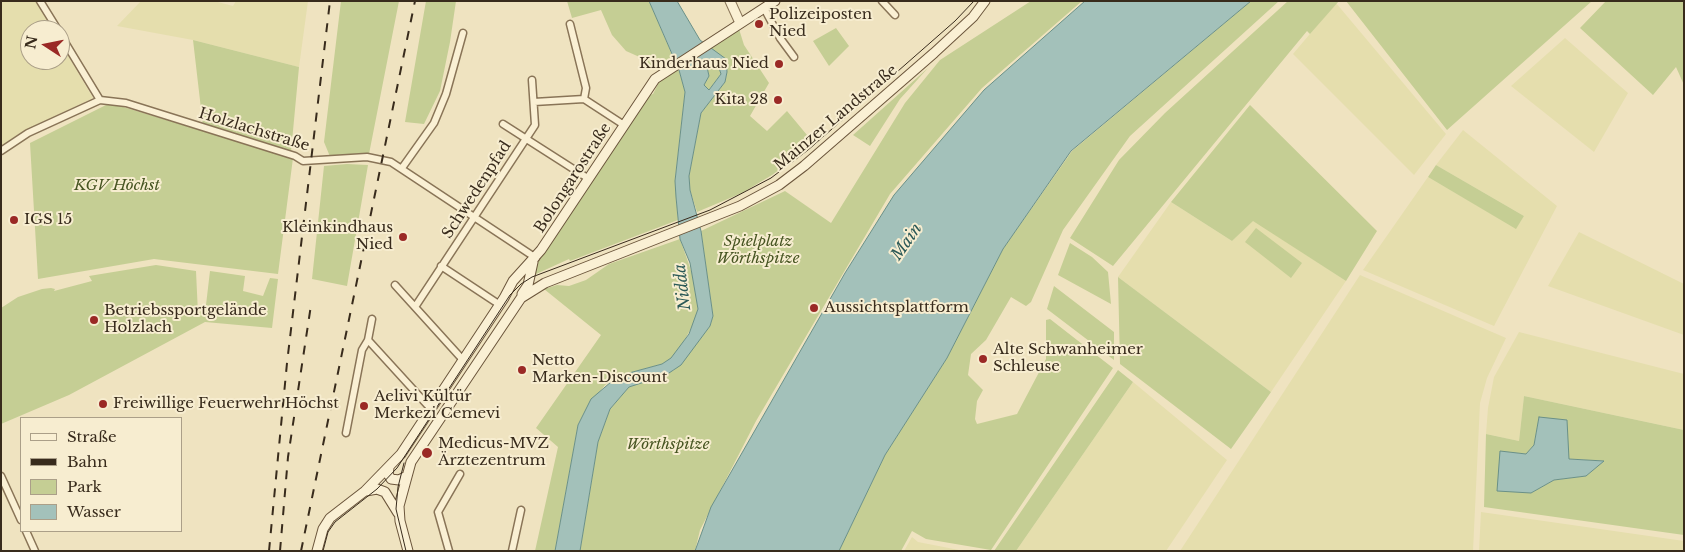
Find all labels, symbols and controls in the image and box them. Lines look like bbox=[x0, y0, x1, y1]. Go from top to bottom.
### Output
place label: Polizeiposten Nied bbox=[769, 6, 872, 41]
marker: Polizeiposten Nied bbox=[753, 18, 765, 30]
north arrow bbox=[20, 20, 70, 70]
text: N bbox=[21, 34, 41, 51]
place label: Kinderhaus Nied bbox=[639, 55, 769, 73]
marker: Kinderhaus Nied bbox=[773, 58, 785, 70]
street label: Mainzer Landstraße bbox=[771, 61, 901, 175]
place label: Kita 28 bbox=[715, 91, 768, 109]
marker: Kita 28 bbox=[772, 94, 784, 106]
street label: Holzlachstraße bbox=[196, 105, 312, 155]
street label: Bolongarostraße bbox=[531, 120, 615, 236]
street label: Schwedenpfad bbox=[439, 138, 515, 242]
park label: KGV Höchst bbox=[74, 177, 160, 195]
place label: IGS 15 bbox=[24, 211, 72, 229]
marker: IGS 15 bbox=[8, 214, 20, 226]
place label: Kleinkindhaus Nied bbox=[282, 219, 393, 254]
water label: Main bbox=[888, 220, 926, 264]
marker: Kleinkindhaus Nied bbox=[397, 231, 409, 243]
park label: Spielplatz Wörthspitze bbox=[717, 233, 799, 268]
water label: Nidda bbox=[671, 263, 695, 311]
place label: Aussichtsplattform bbox=[824, 299, 969, 317]
place label: Betriebssportgelände Holzlach bbox=[104, 302, 267, 337]
marker: Aussichtsplattform bbox=[808, 302, 820, 314]
marker: Betriebssportgelände Holzlach bbox=[88, 314, 100, 326]
place label: Alte Schwanheimer Schleuse bbox=[993, 341, 1143, 376]
place label: Netto Marken-Discount bbox=[532, 352, 667, 387]
marker: Alte Schwanheimer Schleuse bbox=[977, 353, 989, 365]
marker: Netto Marken-Discount bbox=[516, 364, 528, 376]
place label: Aelivi Kültür Merkezi Cemevi bbox=[374, 388, 500, 423]
place label: Freiwillige Feuerwehr Höchst bbox=[113, 395, 339, 413]
marker: Freiwillige Feuerwehr Höchst bbox=[97, 398, 109, 410]
marker: Aelivi Kültür Merkezi Cemevi bbox=[358, 400, 370, 412]
legend bbox=[20, 417, 182, 532]
text: Straße bbox=[67, 427, 117, 446]
place label: Medicus-MVZ Ärztezentrum bbox=[438, 435, 549, 470]
park label: Wörthspitze bbox=[627, 436, 709, 454]
marker: Medicus-MVZ Ärztezentrum bbox=[420, 446, 434, 460]
text: Bahn bbox=[67, 452, 107, 471]
text: Park bbox=[67, 477, 102, 496]
text: Wasser bbox=[67, 502, 121, 521]

